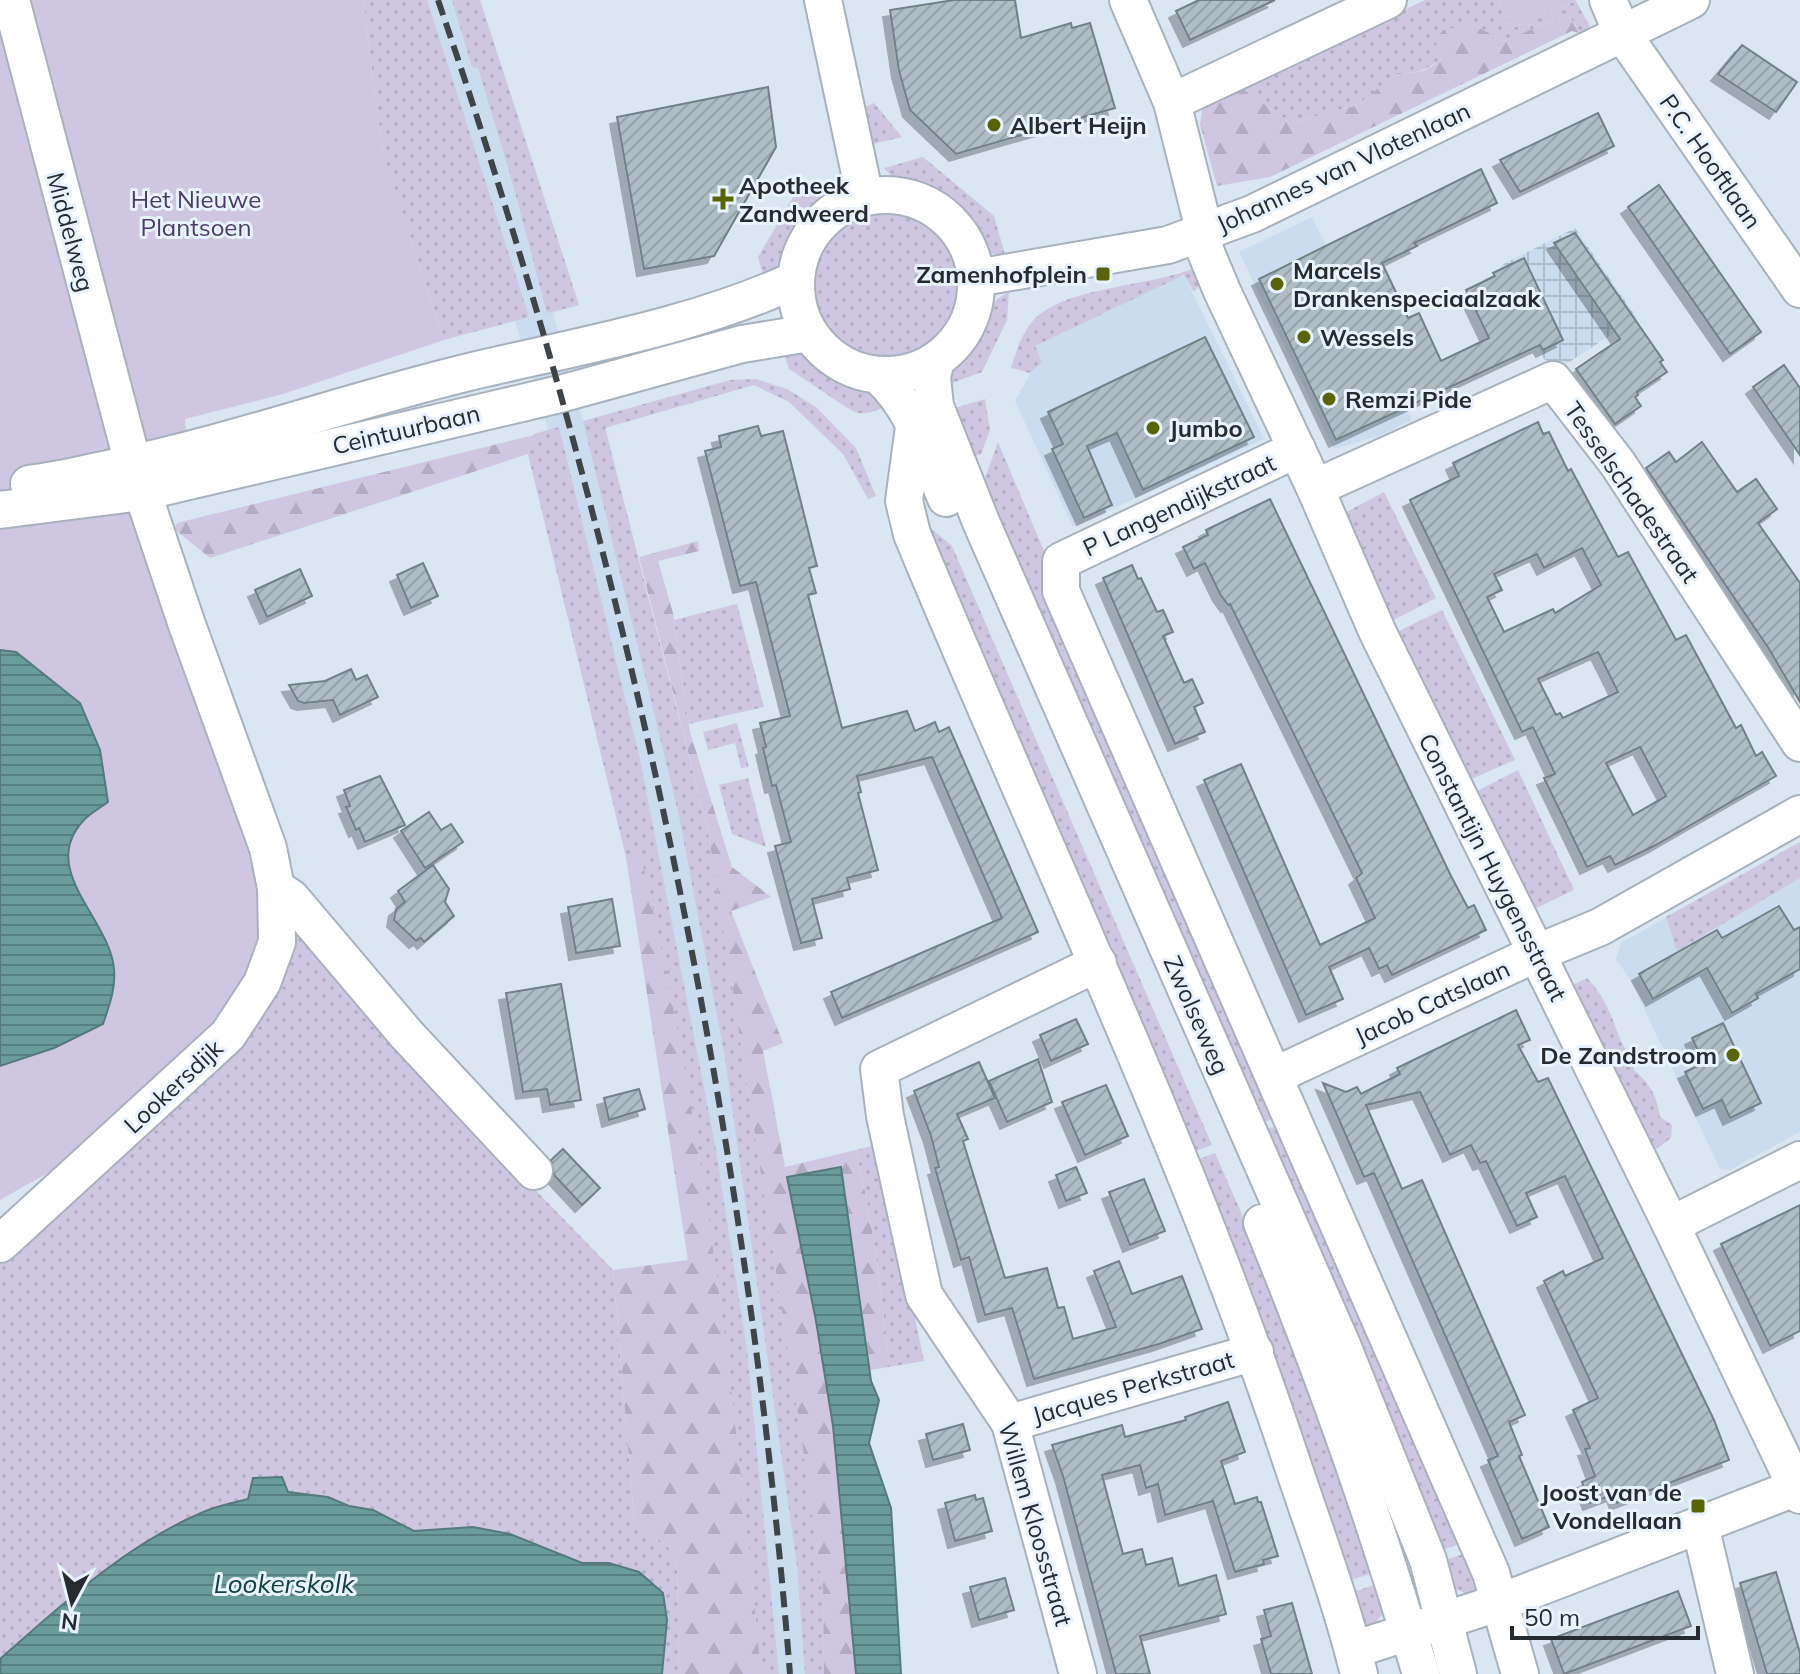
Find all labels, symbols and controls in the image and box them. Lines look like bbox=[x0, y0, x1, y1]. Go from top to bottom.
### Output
street label: P.C. Hooftlaan bbox=[1654, 88, 1768, 234]
street label: Johannes van Vlotenlaan bbox=[1211, 95, 1475, 239]
place label: Albert Heijn bbox=[1010, 110, 1147, 140]
marker: Albert Heijn bbox=[985, 116, 1003, 134]
street label: Middelweg bbox=[41, 169, 101, 295]
place label: Apotheek Zandweerd bbox=[739, 170, 869, 228]
park label: Het Nieuwe Plantsoen bbox=[131, 184, 261, 242]
marker: Apotheek Zandweerd bbox=[714, 190, 732, 208]
place label: Marcels Drankenspeciaalzaak bbox=[1293, 255, 1541, 313]
place label: Zamenhofplein bbox=[916, 259, 1087, 289]
marker: Zamenhofplein bbox=[1094, 265, 1112, 283]
marker: Marcels Drankenspeciaalzaak bbox=[1268, 275, 1286, 293]
place label: Wessels bbox=[1320, 322, 1414, 352]
marker: Wessels bbox=[1295, 328, 1313, 346]
place label: Remzi Pide bbox=[1345, 384, 1472, 414]
marker: Remzi Pide bbox=[1320, 390, 1338, 408]
street label: Tesselschadestraat bbox=[1558, 396, 1706, 588]
street label: Ceintuurbaan bbox=[329, 397, 483, 461]
place label: Jumbo bbox=[1169, 413, 1243, 443]
marker: Jumbo bbox=[1144, 419, 1162, 437]
street label: P Langendijkstraat bbox=[1078, 447, 1280, 563]
street label: Constantijn Huygensstraat bbox=[1412, 728, 1574, 1006]
street label: Zwolseweg bbox=[1158, 951, 1236, 1079]
street label: Jacob Catslaan bbox=[1350, 953, 1514, 1051]
street label: Lookersdijk bbox=[117, 1032, 229, 1139]
place label: De Zandstroom bbox=[1540, 1040, 1717, 1070]
marker: De Zandstroom bbox=[1724, 1046, 1742, 1064]
street label: Jacques Perkstraat bbox=[1029, 1344, 1237, 1430]
street label: Willem Kloosstraat bbox=[993, 1419, 1079, 1629]
place label: Joost van de Vondellaan bbox=[1541, 1477, 1682, 1535]
marker: Joost van de Vondellaan bbox=[1689, 1497, 1707, 1515]
north arrow bbox=[32, 1562, 112, 1642]
water label: Lookerskolk bbox=[214, 1567, 355, 1600]
scale bar bbox=[1512, 1590, 1698, 1640]
text: 50 m bbox=[1524, 1602, 1580, 1632]
text: N bbox=[60, 1607, 80, 1637]

